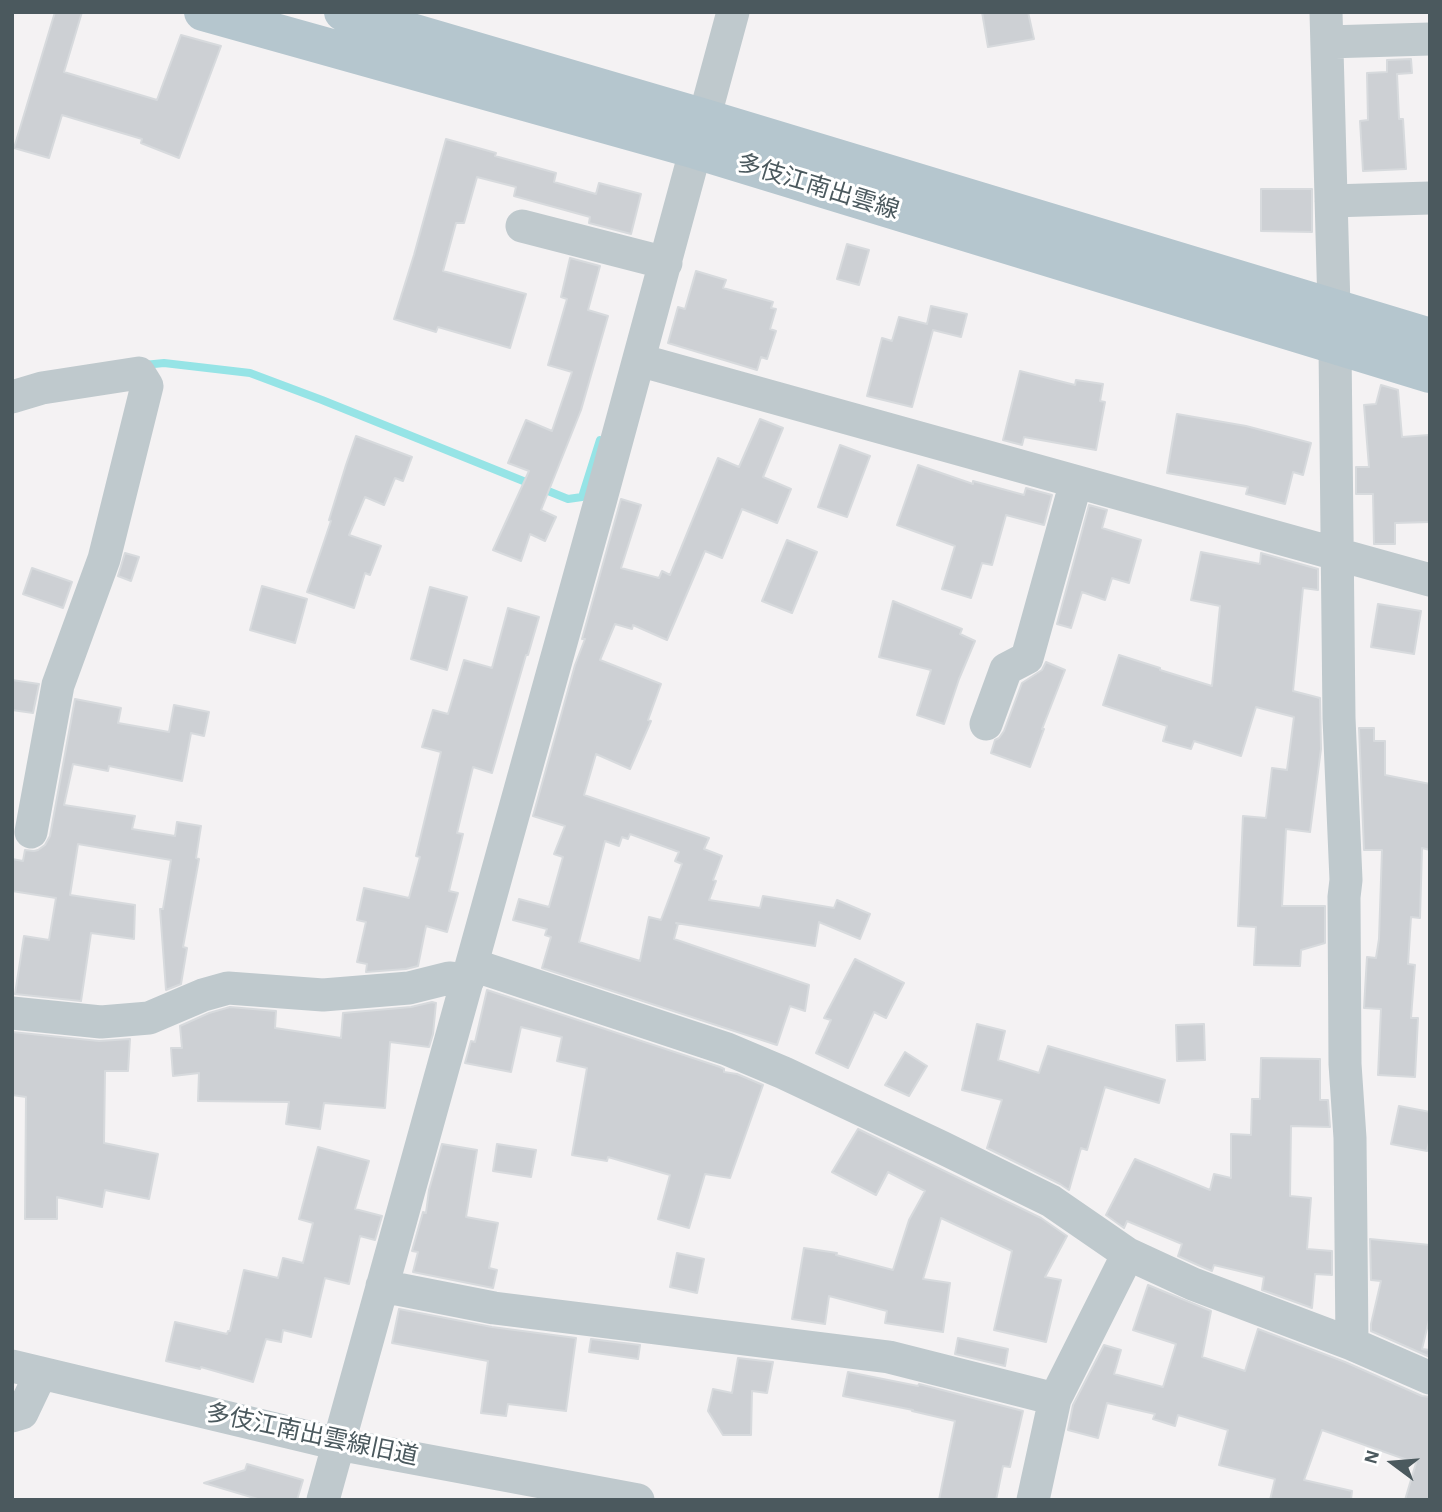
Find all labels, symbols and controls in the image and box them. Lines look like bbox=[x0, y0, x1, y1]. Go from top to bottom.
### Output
street label: 多伎江南出雲線 bbox=[733, 149, 903, 225]
street label: 多伎江南出雲線旧道 bbox=[203, 1398, 421, 1472]
north arrow bbox=[1358, 1428, 1428, 1498]
text: N bbox=[1361, 1448, 1383, 1466]

